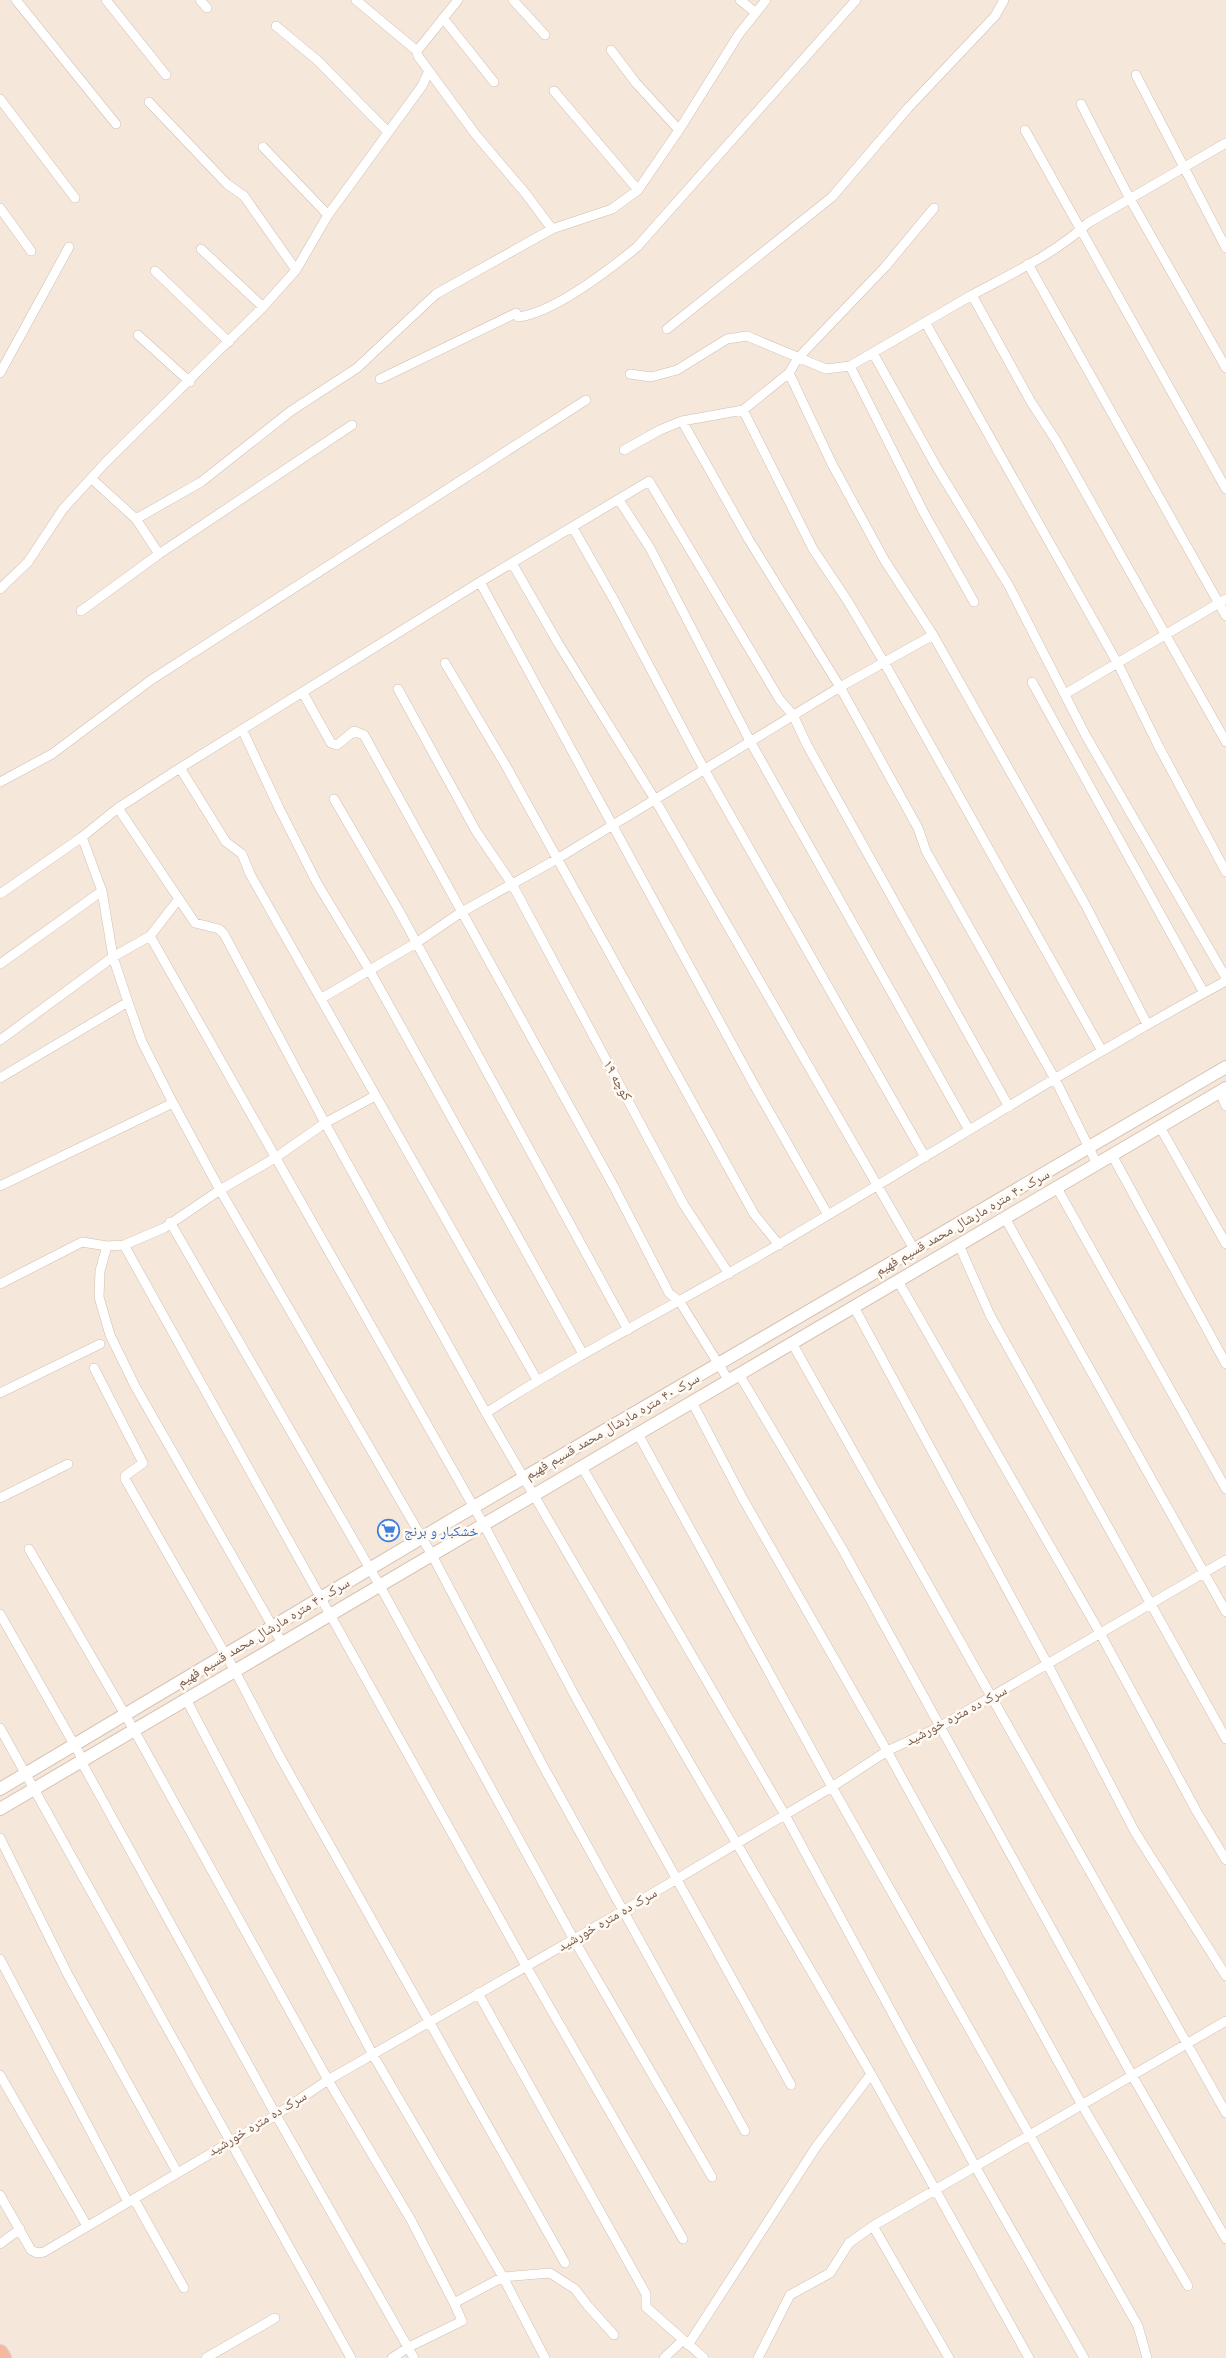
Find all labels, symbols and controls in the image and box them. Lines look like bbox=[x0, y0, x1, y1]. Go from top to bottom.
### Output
street label: کوچه ۱۹ bbox=[599, 1056, 637, 1104]
street label: سرک ۴۰ متره مارشال محمد قسیم فهیم bbox=[871, 1164, 1053, 1280]
street label: سرک ۴۰ متره مارشال محمد قسیم فهیم bbox=[521, 1368, 703, 1484]
supermarket icon: خشکبار و برنج bbox=[376, 1519, 400, 1543]
place label: خشکبار و برنج bbox=[404, 1521, 478, 1541]
street label: سرک ۴۰ متره مارشال محمد قسیم فهیم bbox=[173, 1572, 353, 1692]
street label: سرک ده متره خورشید bbox=[902, 1680, 1010, 1750]
street label: سرک ده متره خورشید bbox=[553, 1882, 661, 1956]
street label: سرک ده متره خورشید bbox=[204, 2086, 310, 2160]

